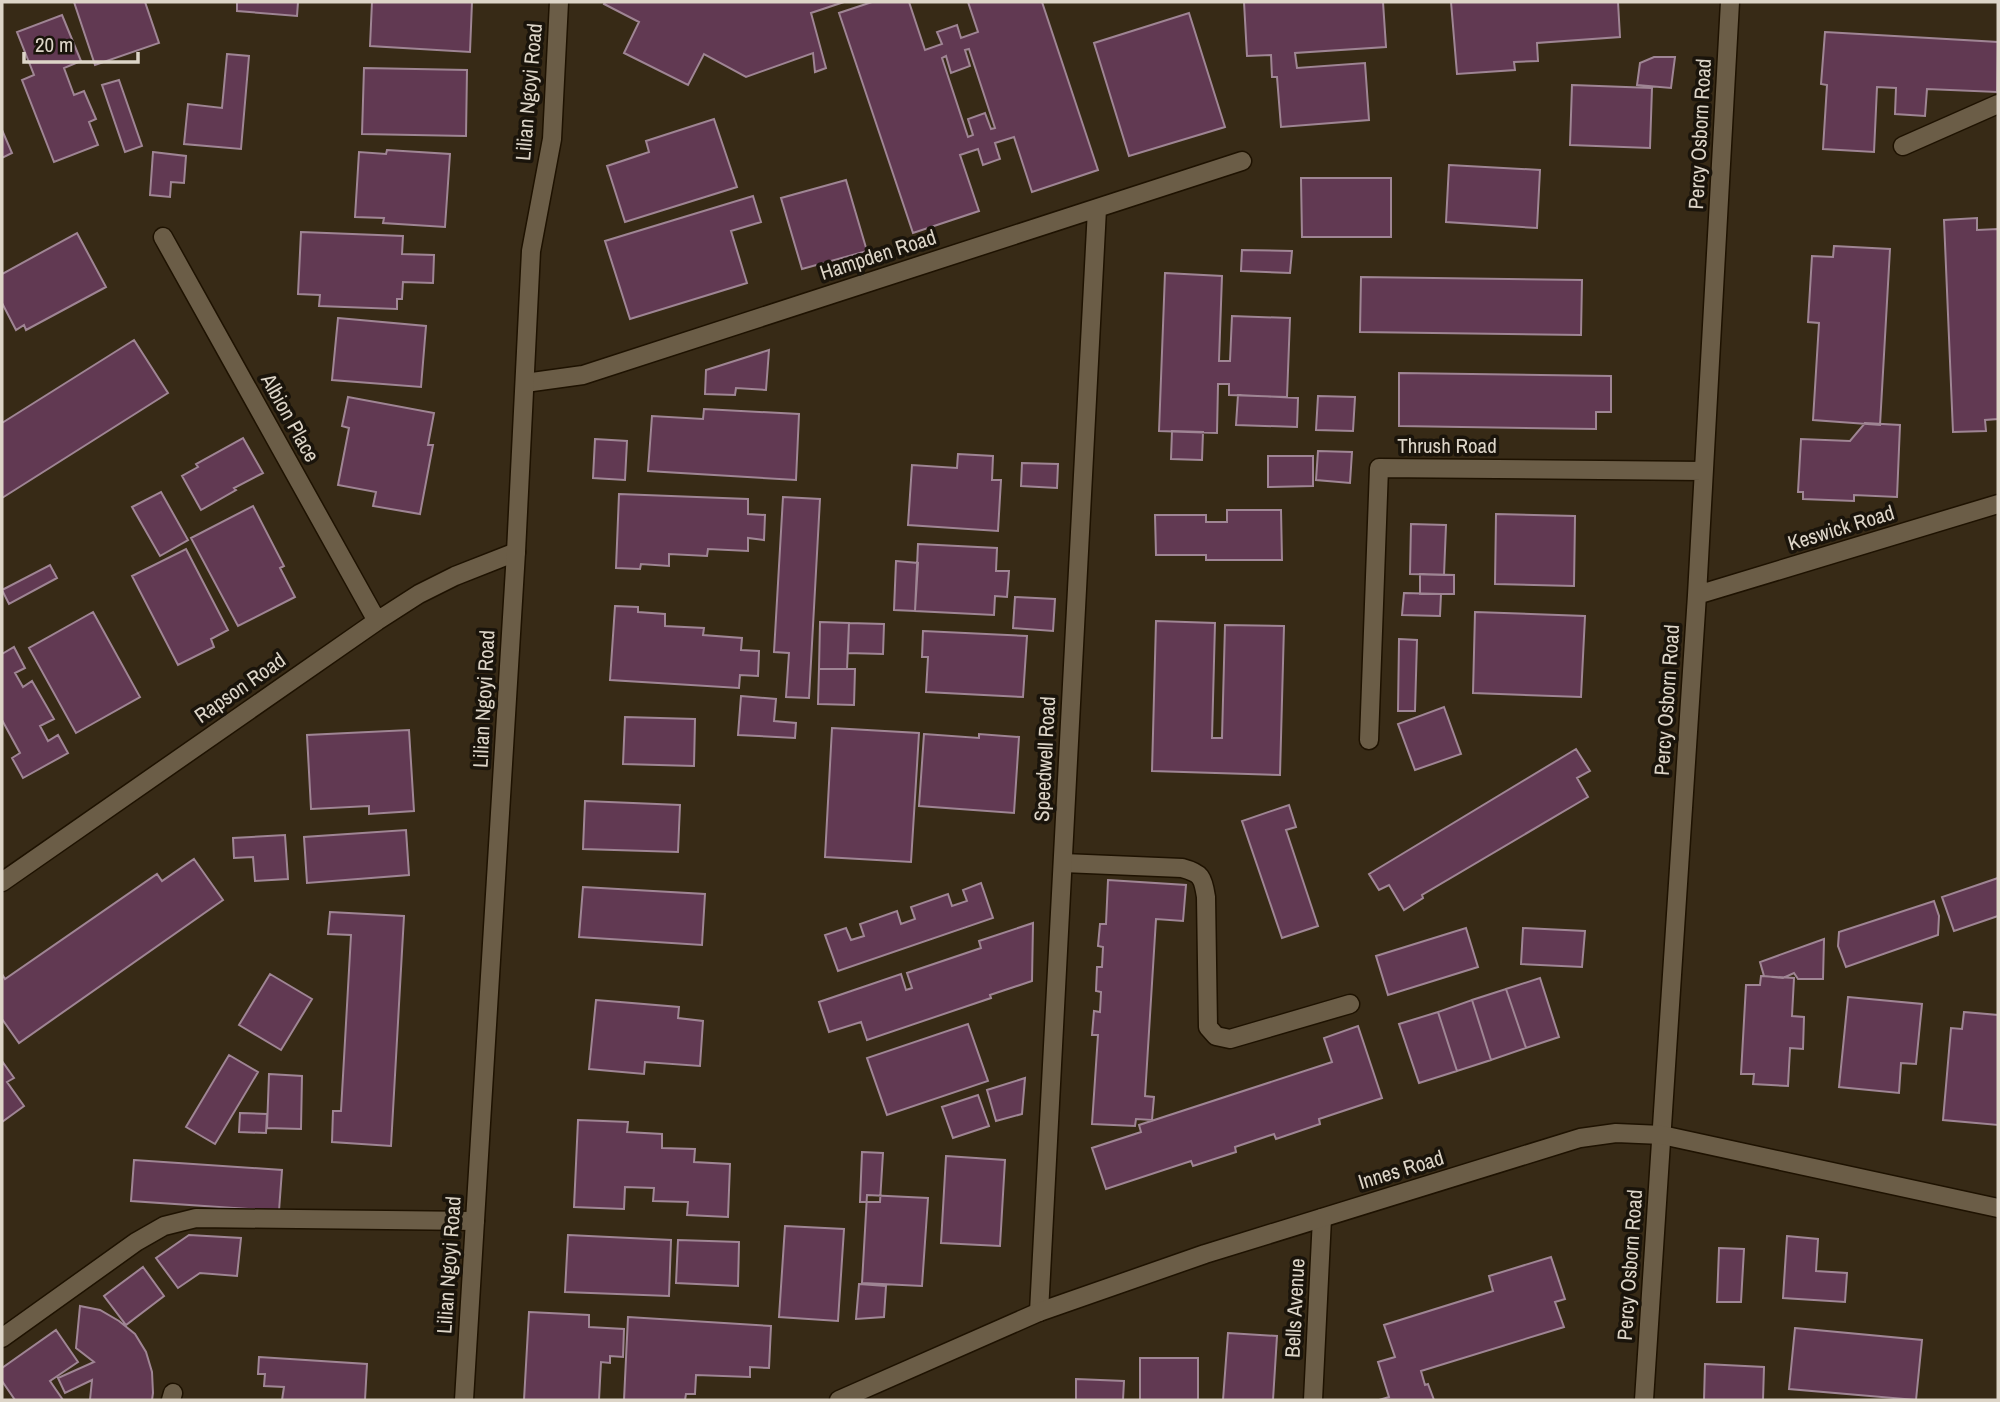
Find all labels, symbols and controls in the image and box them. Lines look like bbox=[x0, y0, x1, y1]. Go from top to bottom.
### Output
scale bar bbox=[24, 21, 138, 65]
street label: Lilian Ngoyi Road bbox=[508, 22, 549, 162]
text: 20 m bbox=[35, 30, 73, 59]
street label: Percy Osborn Road bbox=[1681, 58, 1718, 210]
street label: Hampden Road bbox=[816, 222, 940, 287]
street label: Albion Place bbox=[254, 368, 327, 467]
street label: Thrush Road bbox=[1397, 431, 1497, 460]
street label: Keswick Road bbox=[1784, 498, 1898, 557]
street label: Percy Osborn Road bbox=[1647, 624, 1686, 776]
street label: Lilian Ngoyi Road bbox=[465, 629, 502, 769]
street label: Rapson Road bbox=[188, 646, 291, 730]
street label: Speedwell Road bbox=[1027, 696, 1062, 822]
street label: Innes Road bbox=[1354, 1143, 1447, 1196]
street label: Percy Osborn Road bbox=[1610, 1189, 1649, 1341]
street label: Lilian Ngoyi Road bbox=[429, 1195, 468, 1335]
street label: Bells Avenue bbox=[1277, 1258, 1312, 1358]

